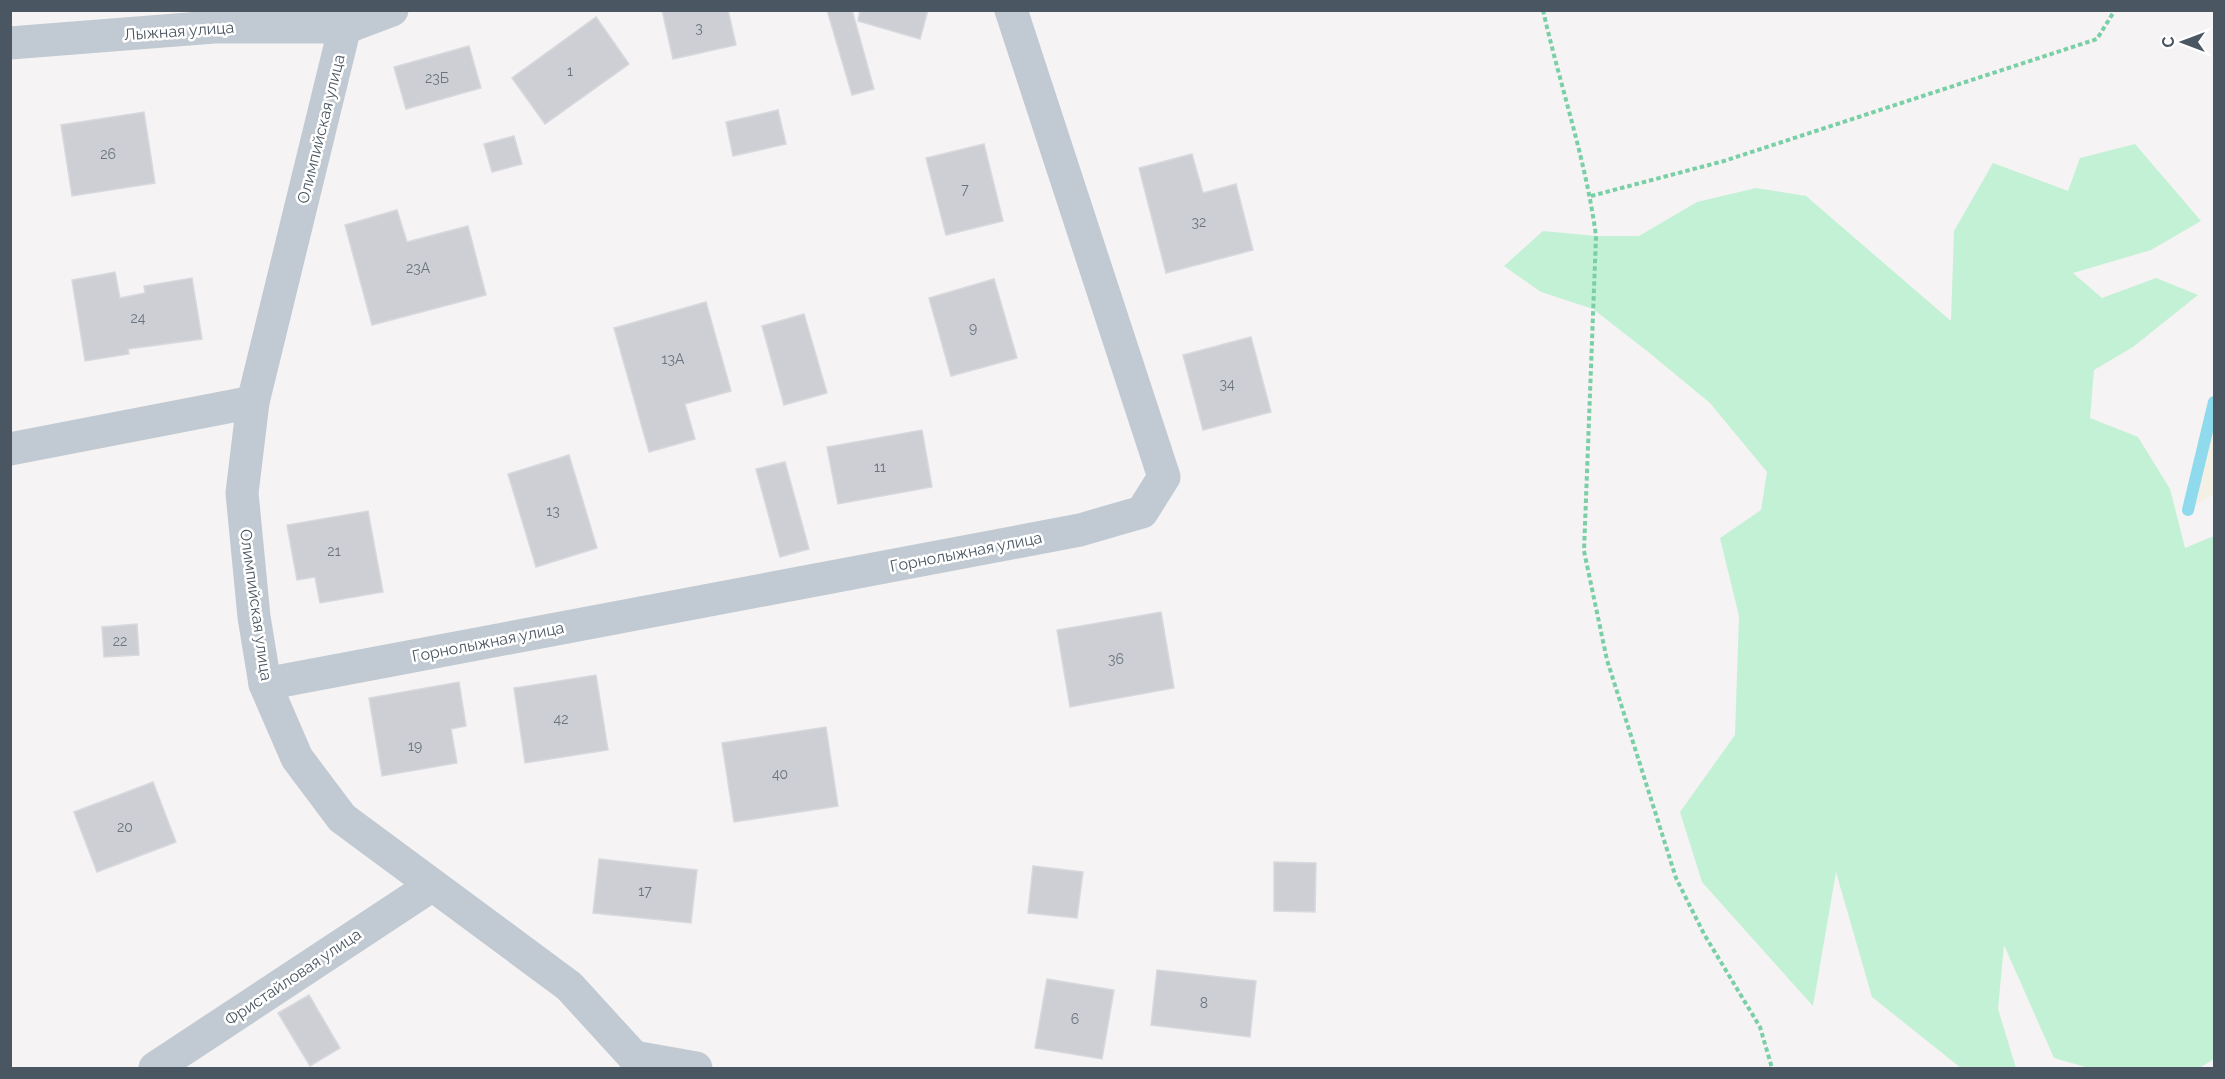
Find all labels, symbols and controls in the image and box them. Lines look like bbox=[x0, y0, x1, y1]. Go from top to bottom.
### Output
north arrow bbox=[2153, 12, 2213, 72]
street label: Лыжная улица bbox=[123, 18, 235, 44]
house number: 3 bbox=[695, 20, 703, 36]
text: С bbox=[2159, 36, 2178, 47]
street label: Олимпийская улица bbox=[293, 53, 349, 205]
house number: 1 bbox=[567, 63, 573, 79]
house number: 23Б bbox=[425, 70, 449, 86]
house number: 26 bbox=[100, 146, 116, 162]
house number: 7 bbox=[961, 181, 969, 197]
house number: 32 bbox=[1192, 214, 1206, 230]
house number: 23А bbox=[406, 260, 431, 276]
house number: 24 bbox=[131, 310, 146, 326]
house number: 9 bbox=[969, 320, 977, 336]
house number: 13А bbox=[662, 351, 685, 367]
house number: 34 bbox=[1219, 376, 1235, 392]
house number: 11 bbox=[874, 459, 886, 475]
house number: 13 bbox=[546, 503, 560, 519]
street label: Олимпийская улица bbox=[236, 528, 276, 682]
street label: Горнолыжная улица bbox=[888, 528, 1044, 576]
house number: 21 bbox=[327, 543, 341, 559]
street label: Горнолыжная улица bbox=[410, 618, 566, 666]
house number: 22 bbox=[113, 633, 127, 649]
house number: 36 bbox=[1108, 651, 1124, 667]
house number: 42 bbox=[554, 711, 568, 727]
house number: 19 bbox=[408, 738, 422, 754]
house number: 40 bbox=[772, 766, 788, 782]
house number: 20 bbox=[117, 819, 133, 835]
house number: 17 bbox=[638, 883, 652, 899]
street label: Фристайловая улица bbox=[221, 924, 365, 1030]
house number: 8 bbox=[1200, 995, 1208, 1011]
house number: 6 bbox=[1071, 1011, 1079, 1027]

